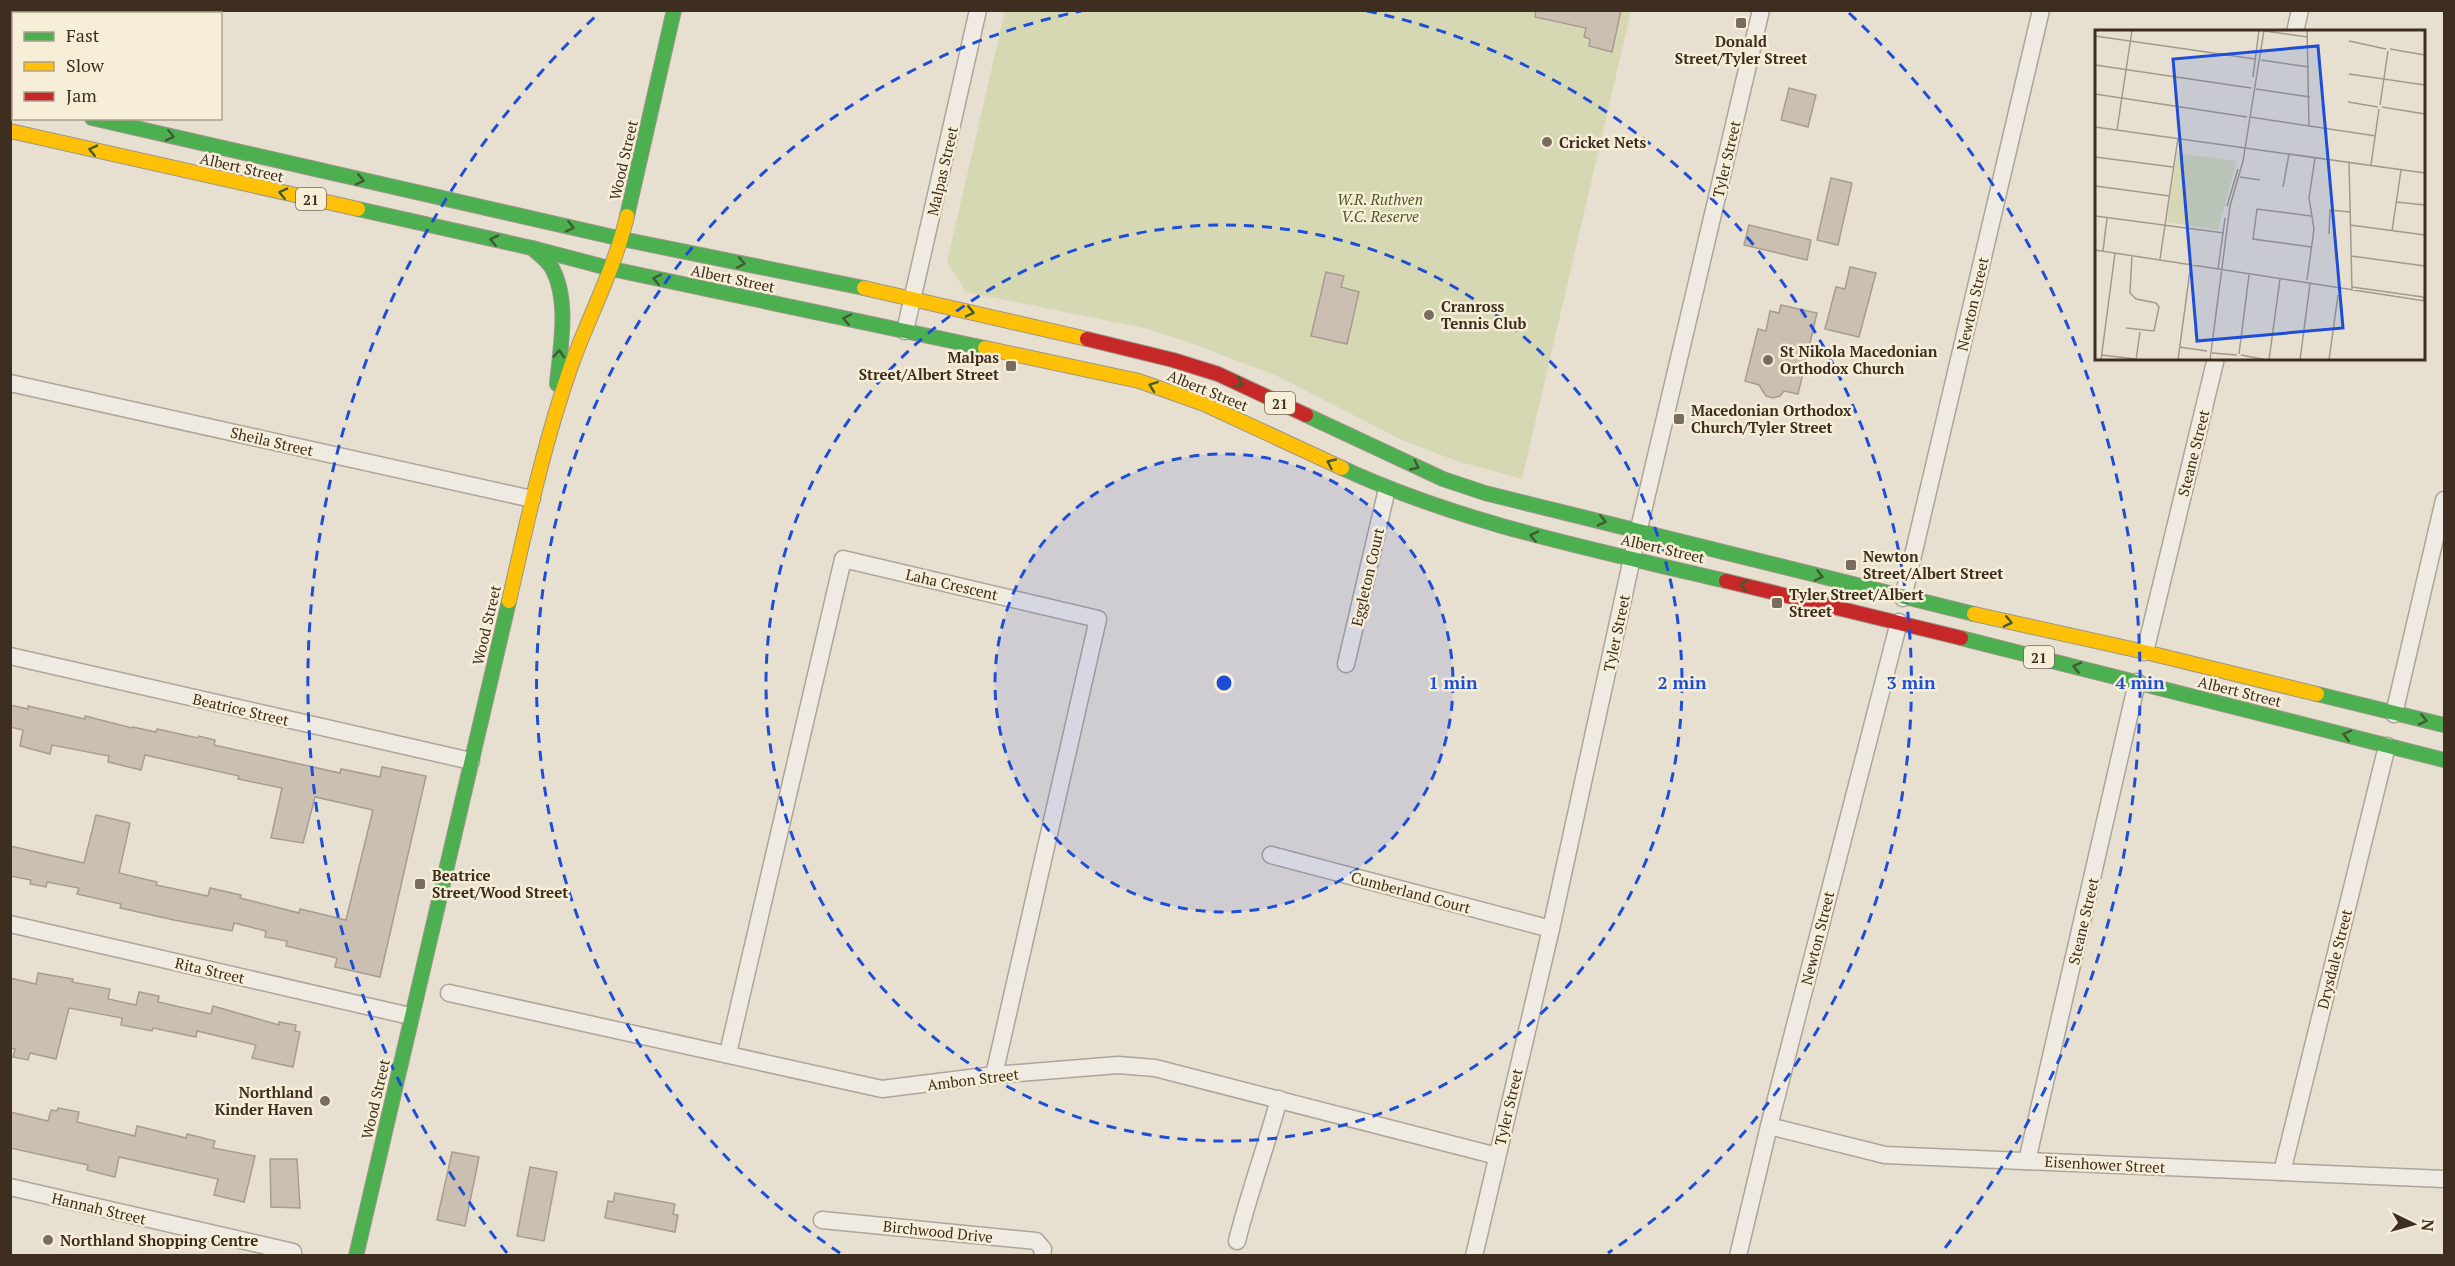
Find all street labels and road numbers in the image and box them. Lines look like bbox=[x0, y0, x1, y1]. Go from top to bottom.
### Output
street label: Wood Street bbox=[604, 118, 642, 202]
street label: Tyler Street bbox=[1707, 118, 1745, 199]
street label: Malpas Street bbox=[922, 124, 962, 218]
street label: Albert Street bbox=[198, 148, 286, 186]
road number: 21 bbox=[296, 188, 326, 210]
street label: Newton Street bbox=[1951, 255, 1993, 353]
street label: Albert Street bbox=[689, 259, 777, 297]
street label: Albert Street bbox=[1165, 365, 1252, 415]
road number: 21 bbox=[1265, 392, 1295, 414]
street label: Steane Street bbox=[2173, 407, 2214, 499]
street label: Sheila Street bbox=[228, 422, 316, 460]
street label: Eggleton Court bbox=[1346, 525, 1388, 628]
street label: Albert Street bbox=[1619, 529, 1707, 567]
street label: Laha Crescent bbox=[904, 564, 1000, 604]
street label: Wood Street bbox=[467, 583, 505, 667]
street label: Tyler Street bbox=[1598, 592, 1634, 673]
road number: 21 bbox=[2024, 646, 2054, 668]
street label: Albert Street bbox=[2196, 671, 2284, 711]
street label: Beatrice Street bbox=[191, 688, 291, 730]
street label: Cumberland Court bbox=[1349, 866, 1474, 918]
street label: Steane Street bbox=[2063, 875, 2103, 967]
street label: Newton Street bbox=[1796, 889, 1838, 987]
street label: Drysdale Street bbox=[2312, 907, 2356, 1011]
street label: Rita Street bbox=[173, 952, 247, 988]
street label: Wood Street bbox=[356, 1057, 394, 1141]
street label: Ambon Street bbox=[926, 1063, 1020, 1095]
street label: Tyler Street bbox=[1489, 1066, 1527, 1147]
street label: Eisenhower Street bbox=[2044, 1151, 2166, 1177]
street label: Hannah Street bbox=[50, 1187, 149, 1229]
street label: Birchwood Drive bbox=[882, 1215, 994, 1247]

